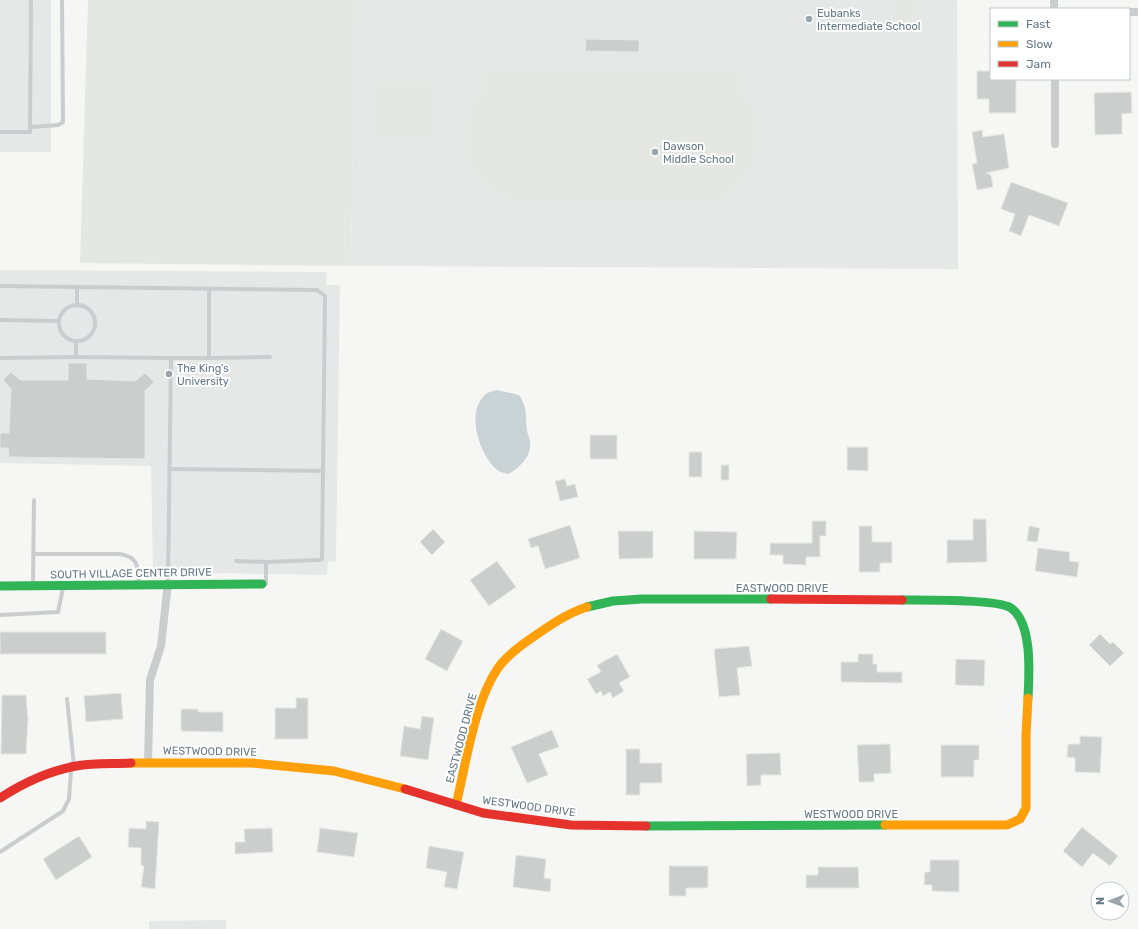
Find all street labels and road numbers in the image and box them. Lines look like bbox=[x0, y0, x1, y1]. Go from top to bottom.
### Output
street label: SOUTH VILLAGE CENTER DRIVE bbox=[50, 566, 212, 581]
street label: EASTWOOD DRIVE bbox=[736, 582, 829, 595]
street label: EASTWOOD DRIVE bbox=[443, 691, 480, 785]
street label: WESTWOOD DRIVE bbox=[163, 744, 257, 759]
street label: WESTWOOD DRIVE bbox=[481, 794, 577, 820]
street label: WESTWOOD DRIVE bbox=[804, 808, 898, 821]

